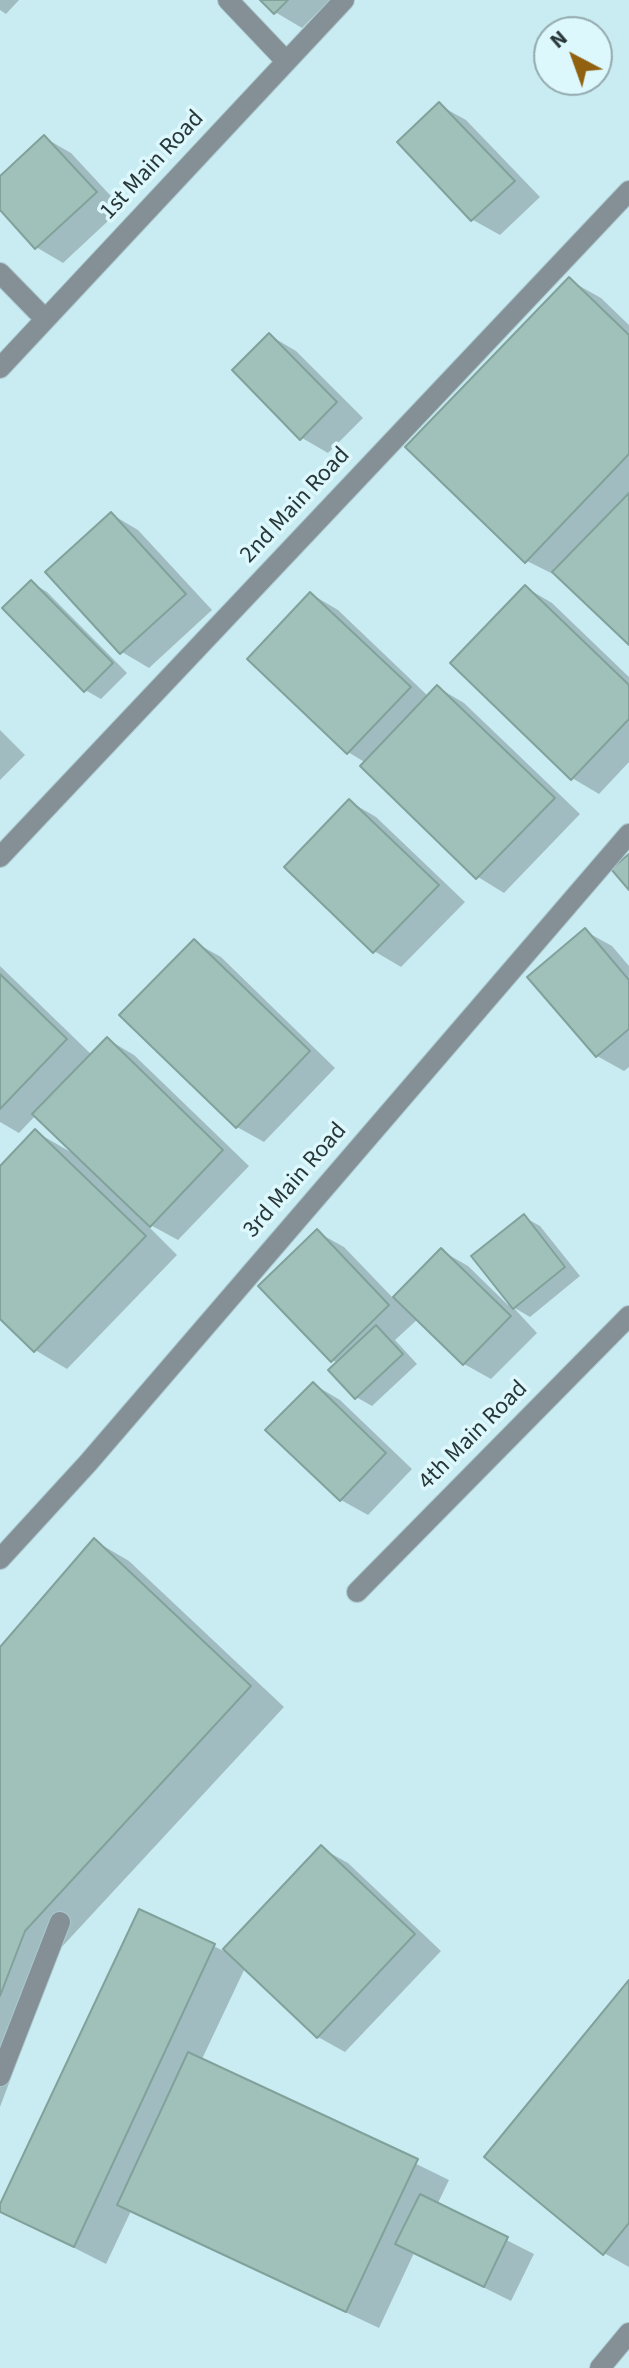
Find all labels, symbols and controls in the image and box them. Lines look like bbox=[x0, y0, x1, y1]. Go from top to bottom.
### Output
north arrow bbox=[533, 16, 613, 96]
text: N bbox=[543, 23, 575, 56]
street label: 1st Main Road bbox=[95, 105, 211, 227]
street label: 2nd Main Road bbox=[235, 442, 357, 570]
street label: 3rd Main Road bbox=[238, 1118, 354, 1244]
street label: 4th Main Road bbox=[413, 1375, 535, 1497]

